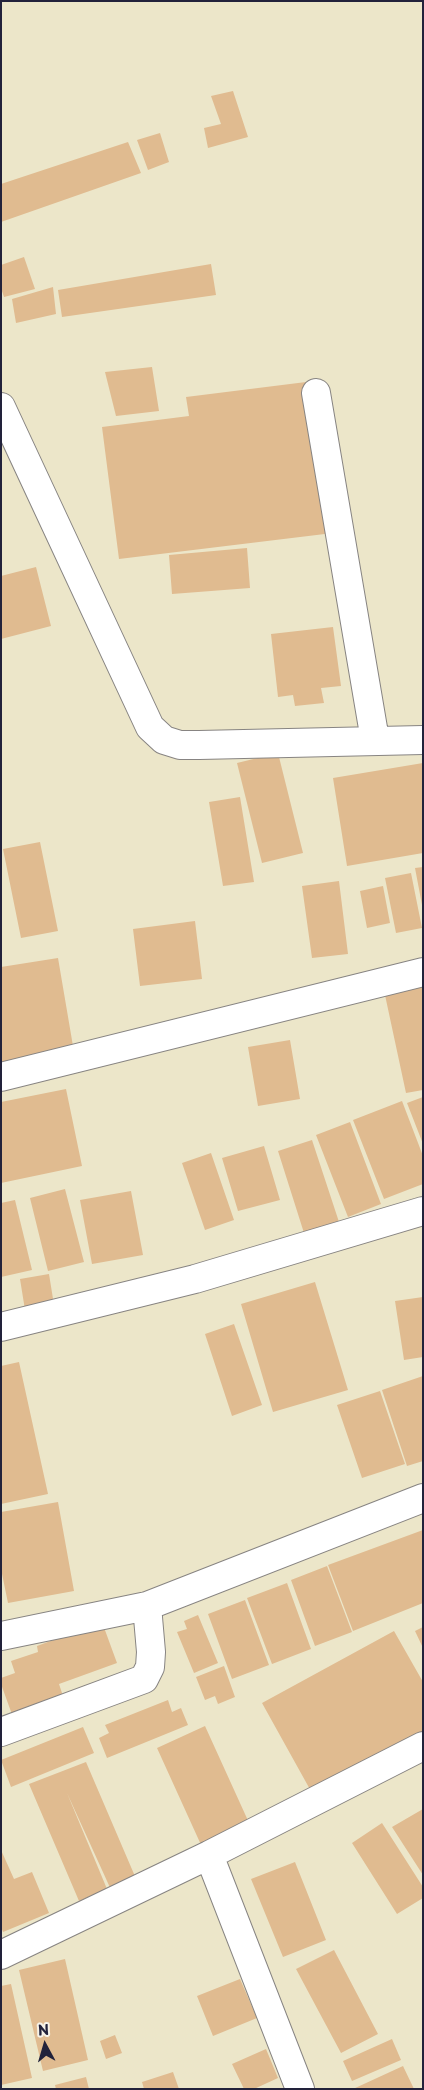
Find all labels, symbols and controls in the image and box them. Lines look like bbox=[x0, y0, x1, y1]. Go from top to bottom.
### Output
text: N bbox=[37, 2019, 50, 2041]
north arrow bbox=[20, 2020, 70, 2070]

